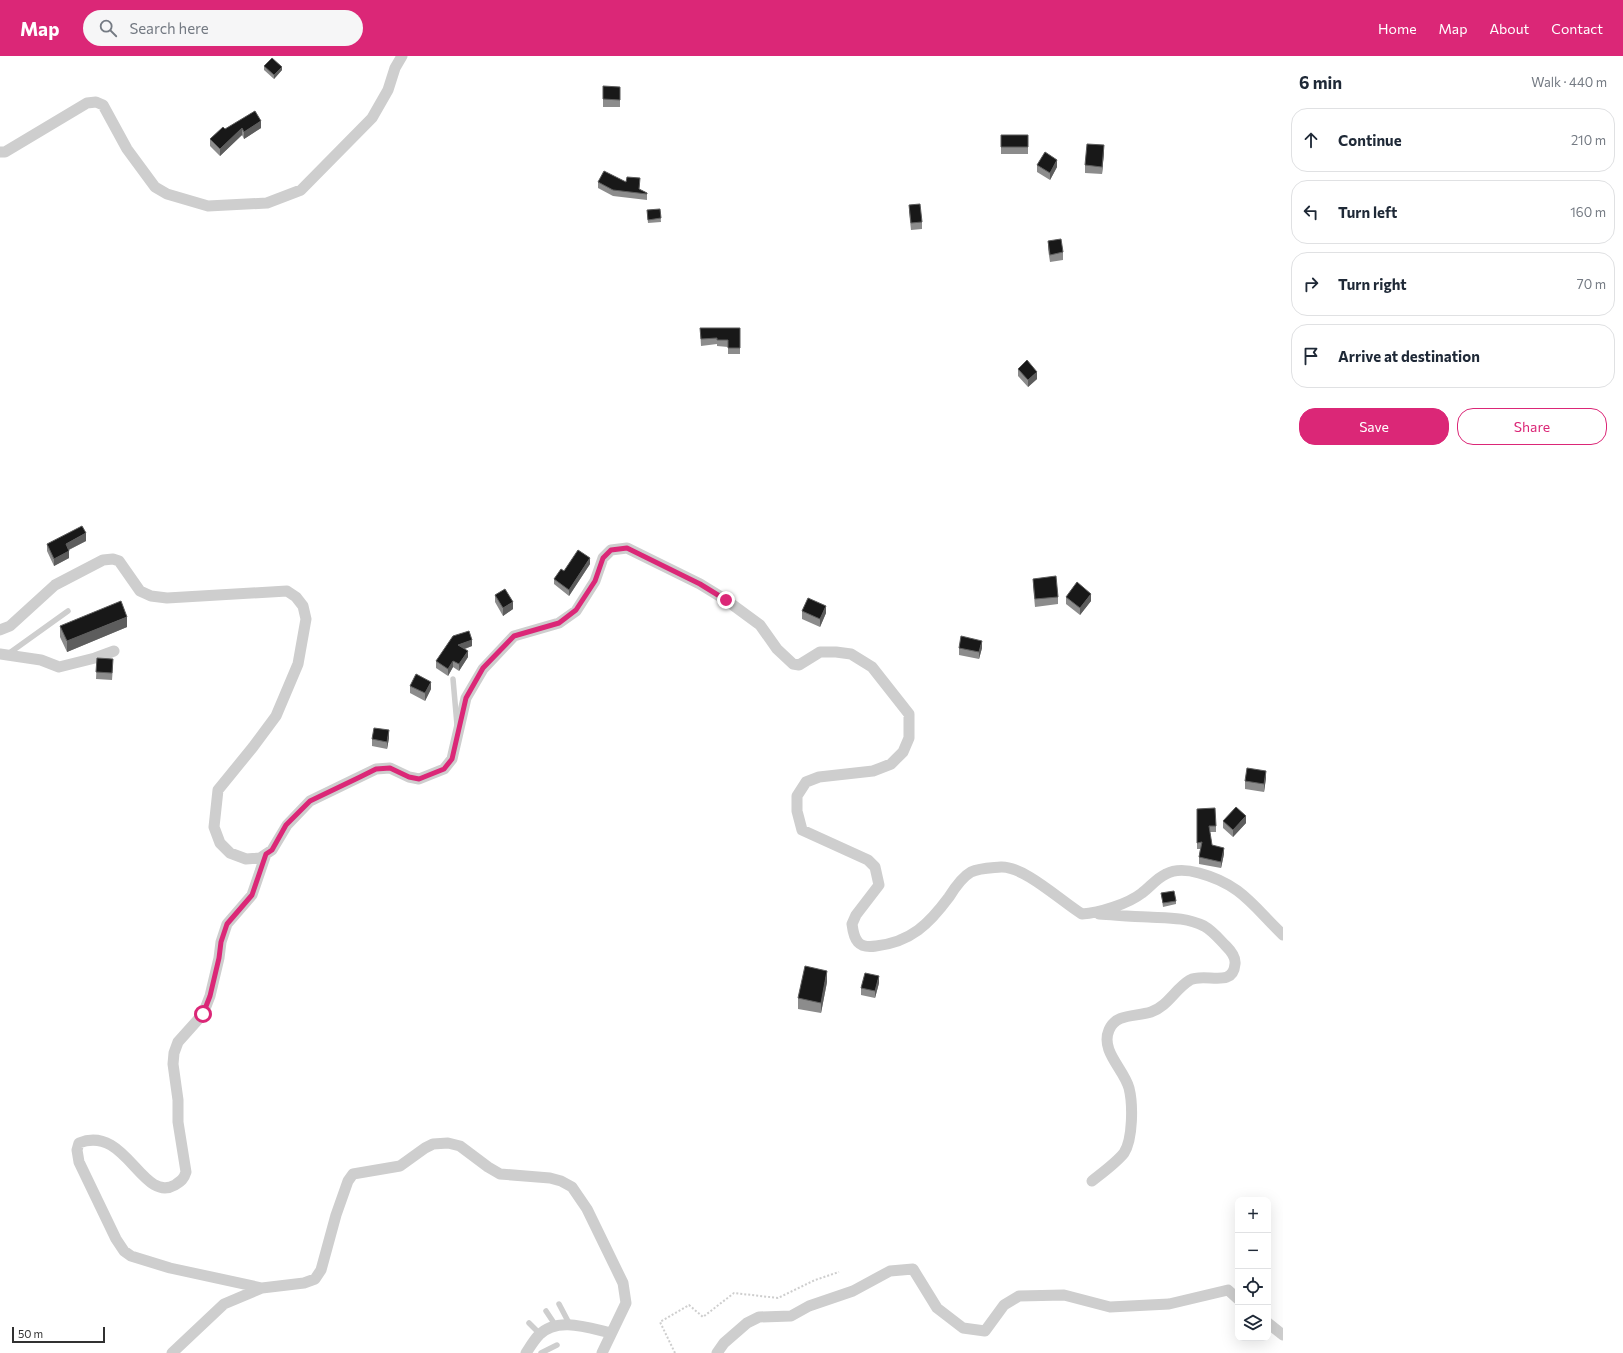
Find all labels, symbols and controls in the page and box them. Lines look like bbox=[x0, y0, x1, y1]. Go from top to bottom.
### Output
search box bbox=[83, 10, 363, 46]
text: Map bbox=[20, 17, 59, 40]
icon: search bbox=[97, 17, 119, 39]
text: Search here bbox=[129, 19, 209, 37]
text: Home bbox=[1378, 20, 1417, 37]
text: Map bbox=[1439, 20, 1467, 37]
text: About bbox=[1489, 20, 1529, 37]
text: Contact bbox=[1551, 20, 1603, 37]
text: 6 min bbox=[1299, 72, 1342, 93]
text: Walk · 440 m bbox=[1531, 74, 1607, 90]
icon: ahead bbox=[1300, 129, 1322, 151]
text: Continue bbox=[1338, 131, 1402, 149]
text: 210 m bbox=[1571, 132, 1606, 148]
icon: left bbox=[1300, 201, 1322, 223]
text: Turn left bbox=[1338, 203, 1397, 221]
text: 160 m bbox=[1570, 204, 1606, 220]
icon: right bbox=[1300, 273, 1322, 295]
text: Turn right bbox=[1338, 275, 1407, 293]
text: 70 m bbox=[1577, 276, 1606, 292]
icon: arrive bbox=[1300, 345, 1322, 367]
text: Arrive at destination bbox=[1338, 347, 1480, 365]
button: Save bbox=[1299, 408, 1449, 445]
button: Share bbox=[1457, 408, 1607, 445]
route end bbox=[717, 591, 735, 609]
route start bbox=[194, 1005, 212, 1023]
map controls bbox=[1235, 1197, 1271, 1341]
button: + bbox=[1235, 1197, 1271, 1233]
button: − bbox=[1235, 1233, 1271, 1269]
button: locate bbox=[1235, 1269, 1271, 1305]
button: layers bbox=[1235, 1305, 1271, 1341]
scale bar bbox=[12, 1325, 105, 1344]
text: 50 m bbox=[18, 1327, 43, 1340]

